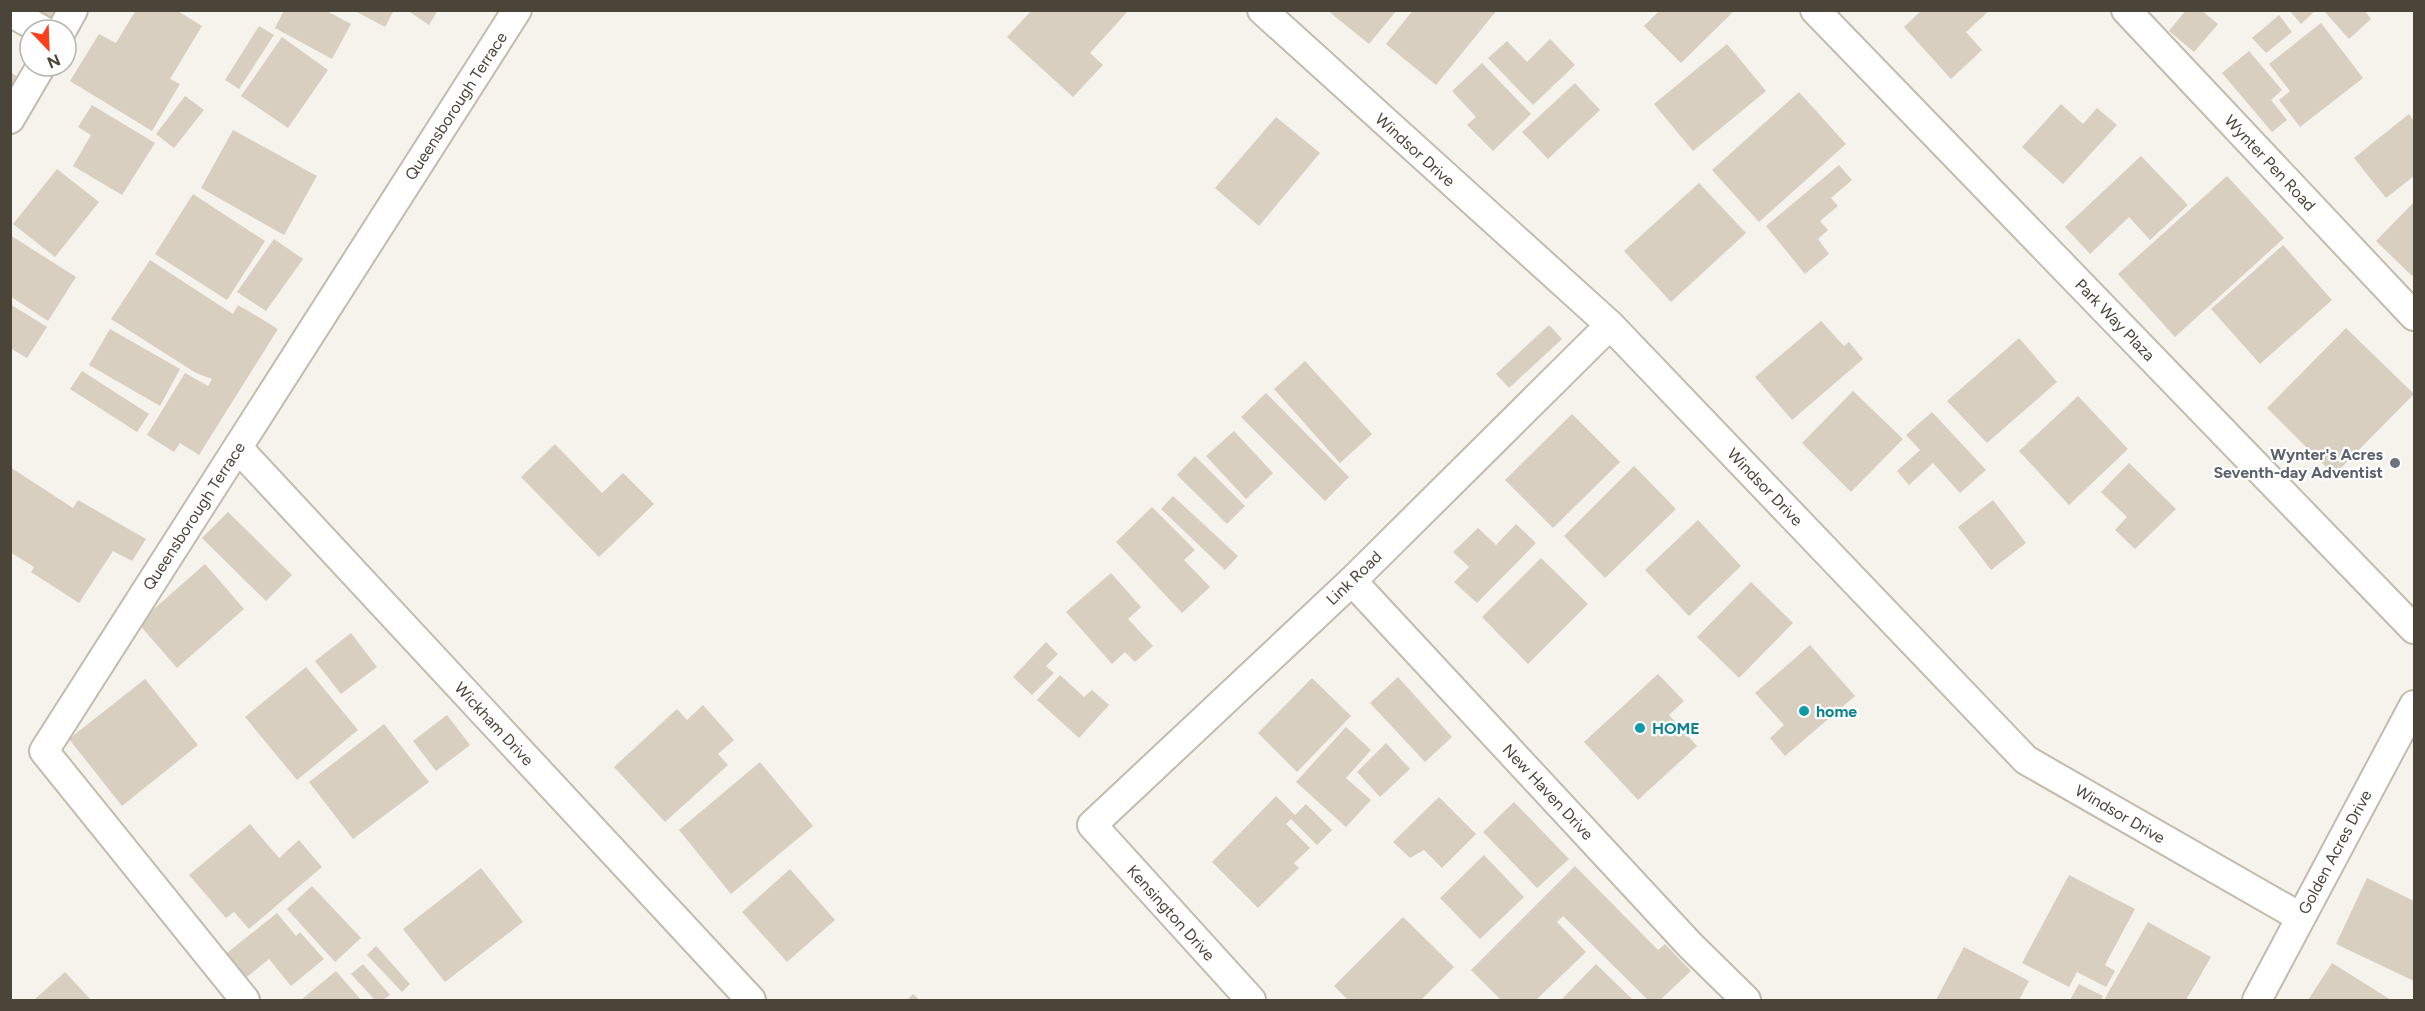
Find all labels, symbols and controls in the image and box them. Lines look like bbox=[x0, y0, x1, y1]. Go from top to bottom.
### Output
north arrow bbox=[18, 18, 78, 78]
street label: Queensborough Terrace bbox=[401, 28, 511, 184]
text: N bbox=[44, 50, 63, 73]
street label: Windsor Drive bbox=[1371, 109, 1459, 191]
street label: Wynter Pen Road bbox=[2221, 111, 2319, 215]
street label: Park Way Plaza bbox=[2071, 275, 2159, 365]
street label: Queensborough Terrace bbox=[139, 438, 249, 594]
street label: Windsor Drive bbox=[1723, 444, 1807, 530]
place label: Wynter's Acres Seventh-day Adventist bbox=[2213, 445, 2384, 482]
marker: Wynter's Acres Seventh-day Adventist bbox=[2388, 456, 2402, 470]
street label: Link Road bbox=[1322, 547, 1386, 609]
street label: Wickham Drive bbox=[451, 678, 538, 770]
place label: home bbox=[1816, 702, 1857, 721]
marker: home bbox=[1797, 704, 1811, 718]
place label: HOME bbox=[1652, 719, 1700, 738]
marker: HOME bbox=[1633, 721, 1647, 735]
street label: New Haven Drive bbox=[1499, 740, 1597, 844]
street label: Windsor Drive bbox=[2072, 781, 2168, 847]
street label: Golden Acres Drive bbox=[2294, 786, 2376, 917]
street label: Kensington Drive bbox=[1123, 861, 1219, 965]

